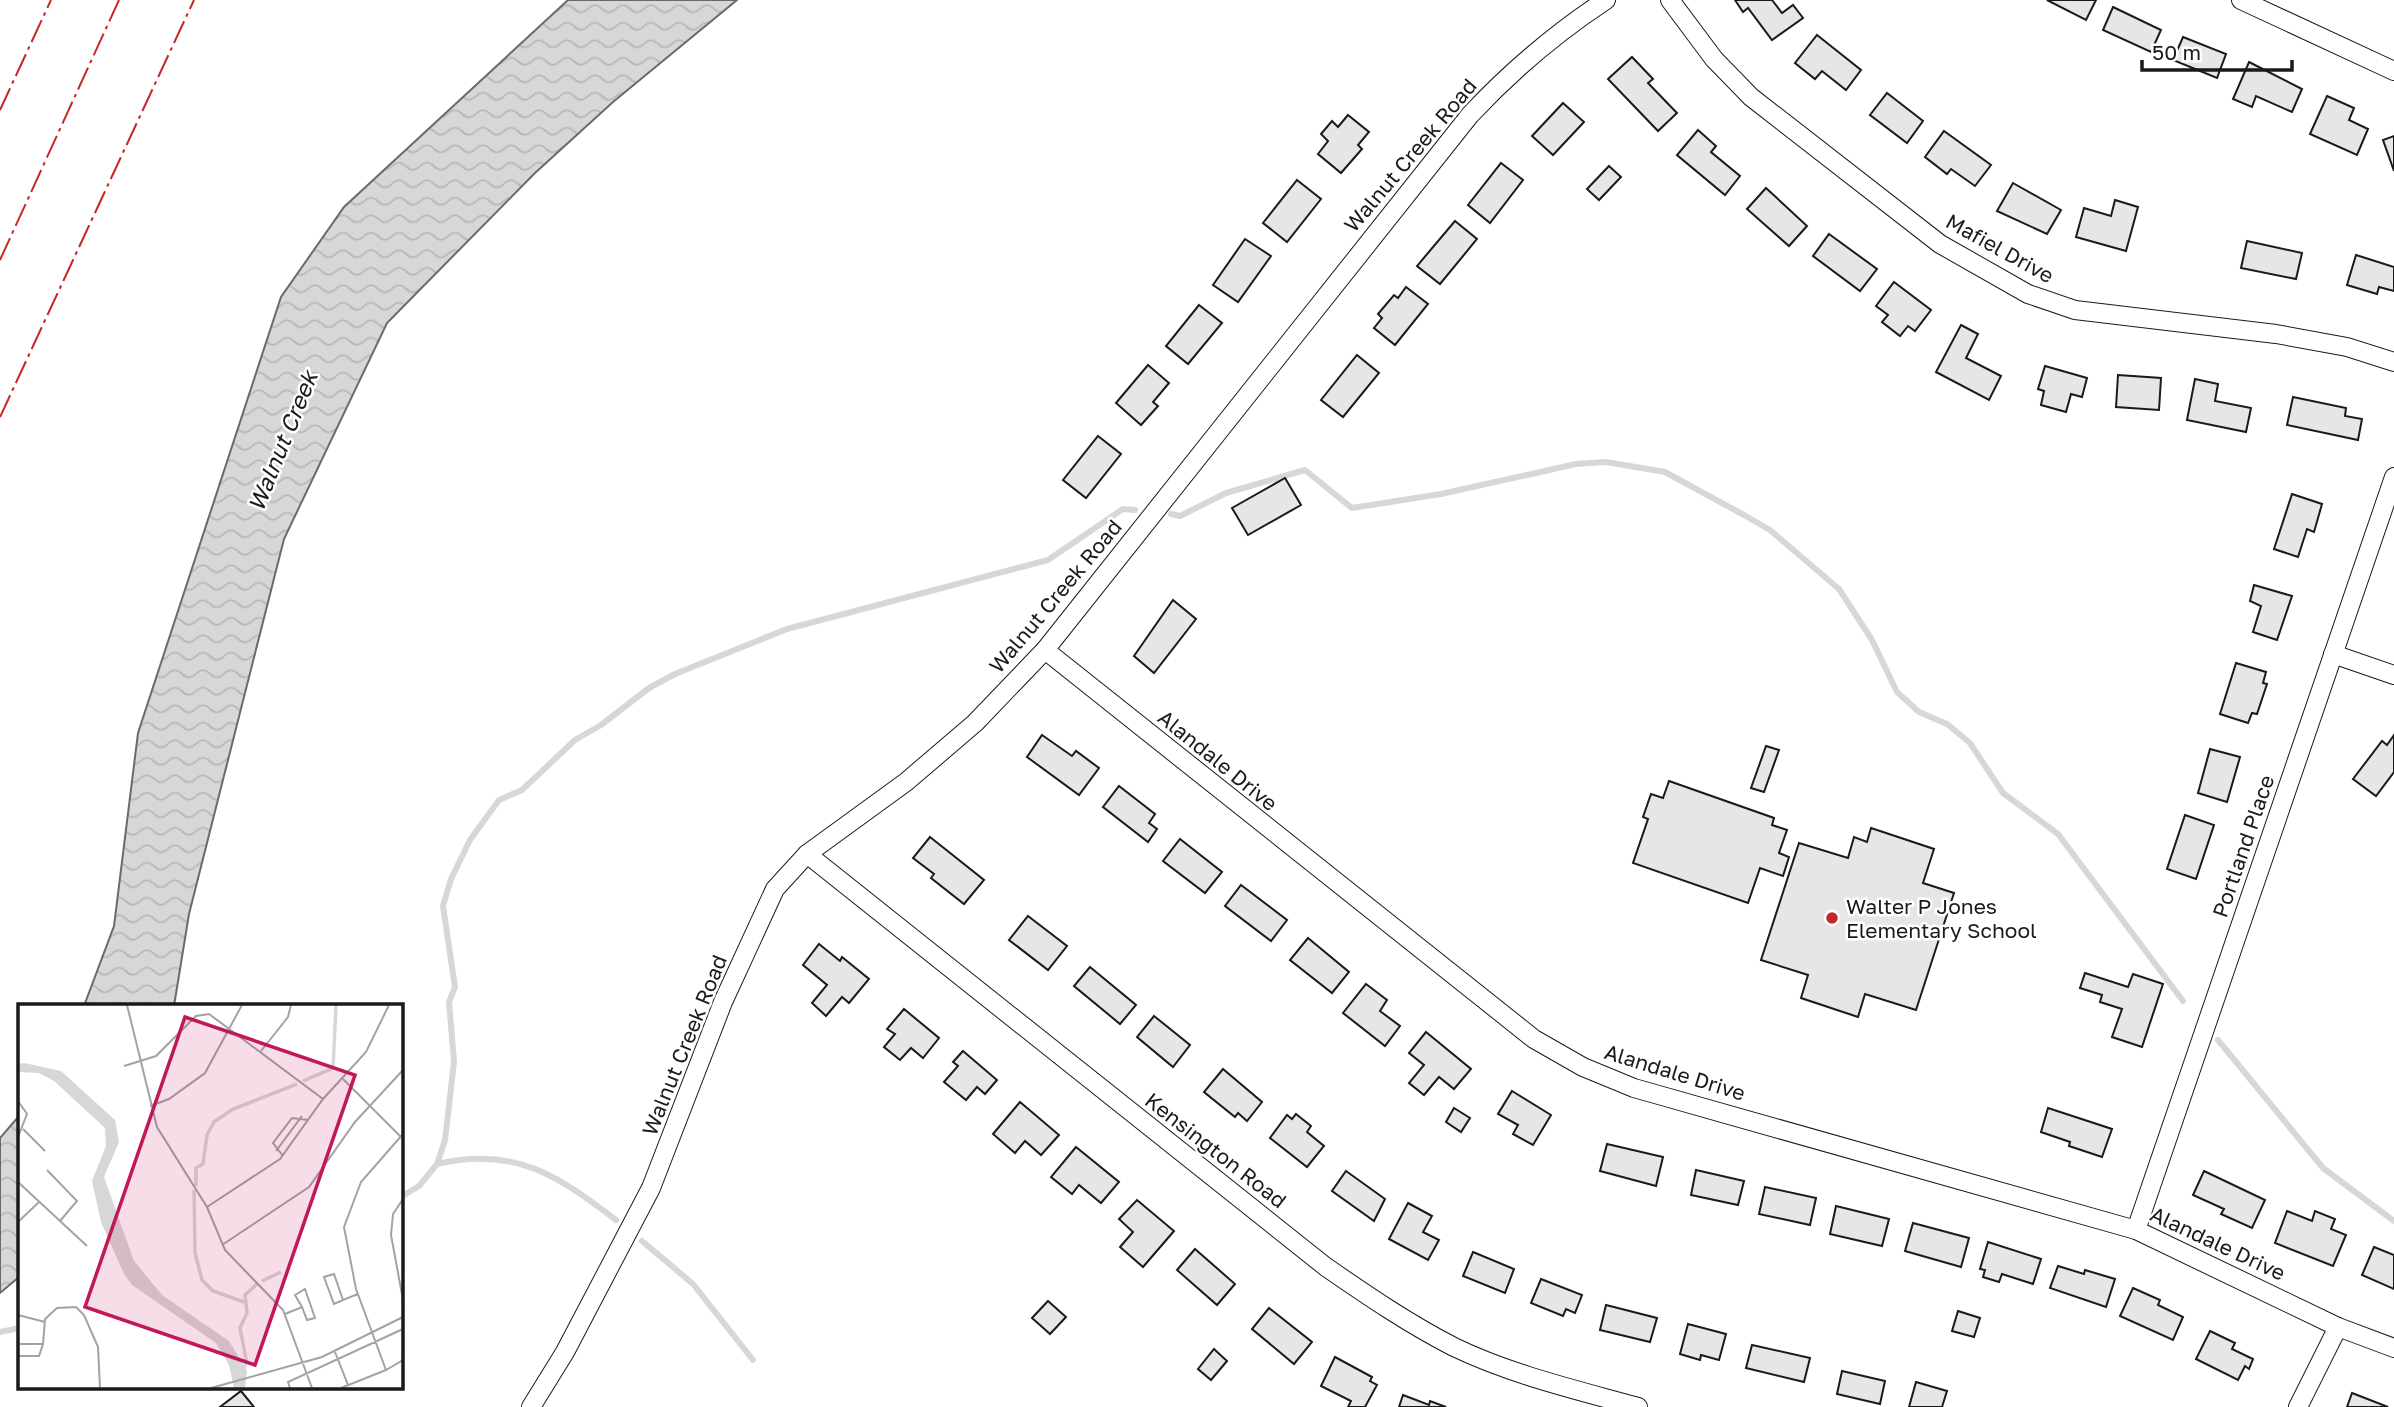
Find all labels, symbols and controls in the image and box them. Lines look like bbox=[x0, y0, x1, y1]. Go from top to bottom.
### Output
scale bar bbox=[2142, 28, 2292, 72]
text: 50 m bbox=[2152, 39, 2201, 65]
street label: Walnut Creek Road bbox=[1338, 73, 1482, 237]
street label: Mafiel Drive bbox=[1941, 208, 2059, 288]
water label: Walnut Creek bbox=[241, 365, 324, 515]
street label: Walnut Creek Road bbox=[983, 514, 1127, 678]
street label: Alandale Drive bbox=[1153, 704, 1283, 816]
street label: Portland Place bbox=[2206, 771, 2280, 921]
place label: Walter P Jones Elementary School bbox=[1846, 893, 2037, 943]
marker: Walter P Jones Elementary School bbox=[1824, 910, 1840, 926]
street label: Walnut Creek Road bbox=[636, 951, 732, 1139]
inset map bbox=[18, 1004, 402, 1390]
street label: Alandale Drive bbox=[1601, 1038, 1749, 1106]
street label: Kensington Road bbox=[1140, 1087, 1292, 1213]
street label: Alandale Drive bbox=[2146, 1200, 2290, 1286]

